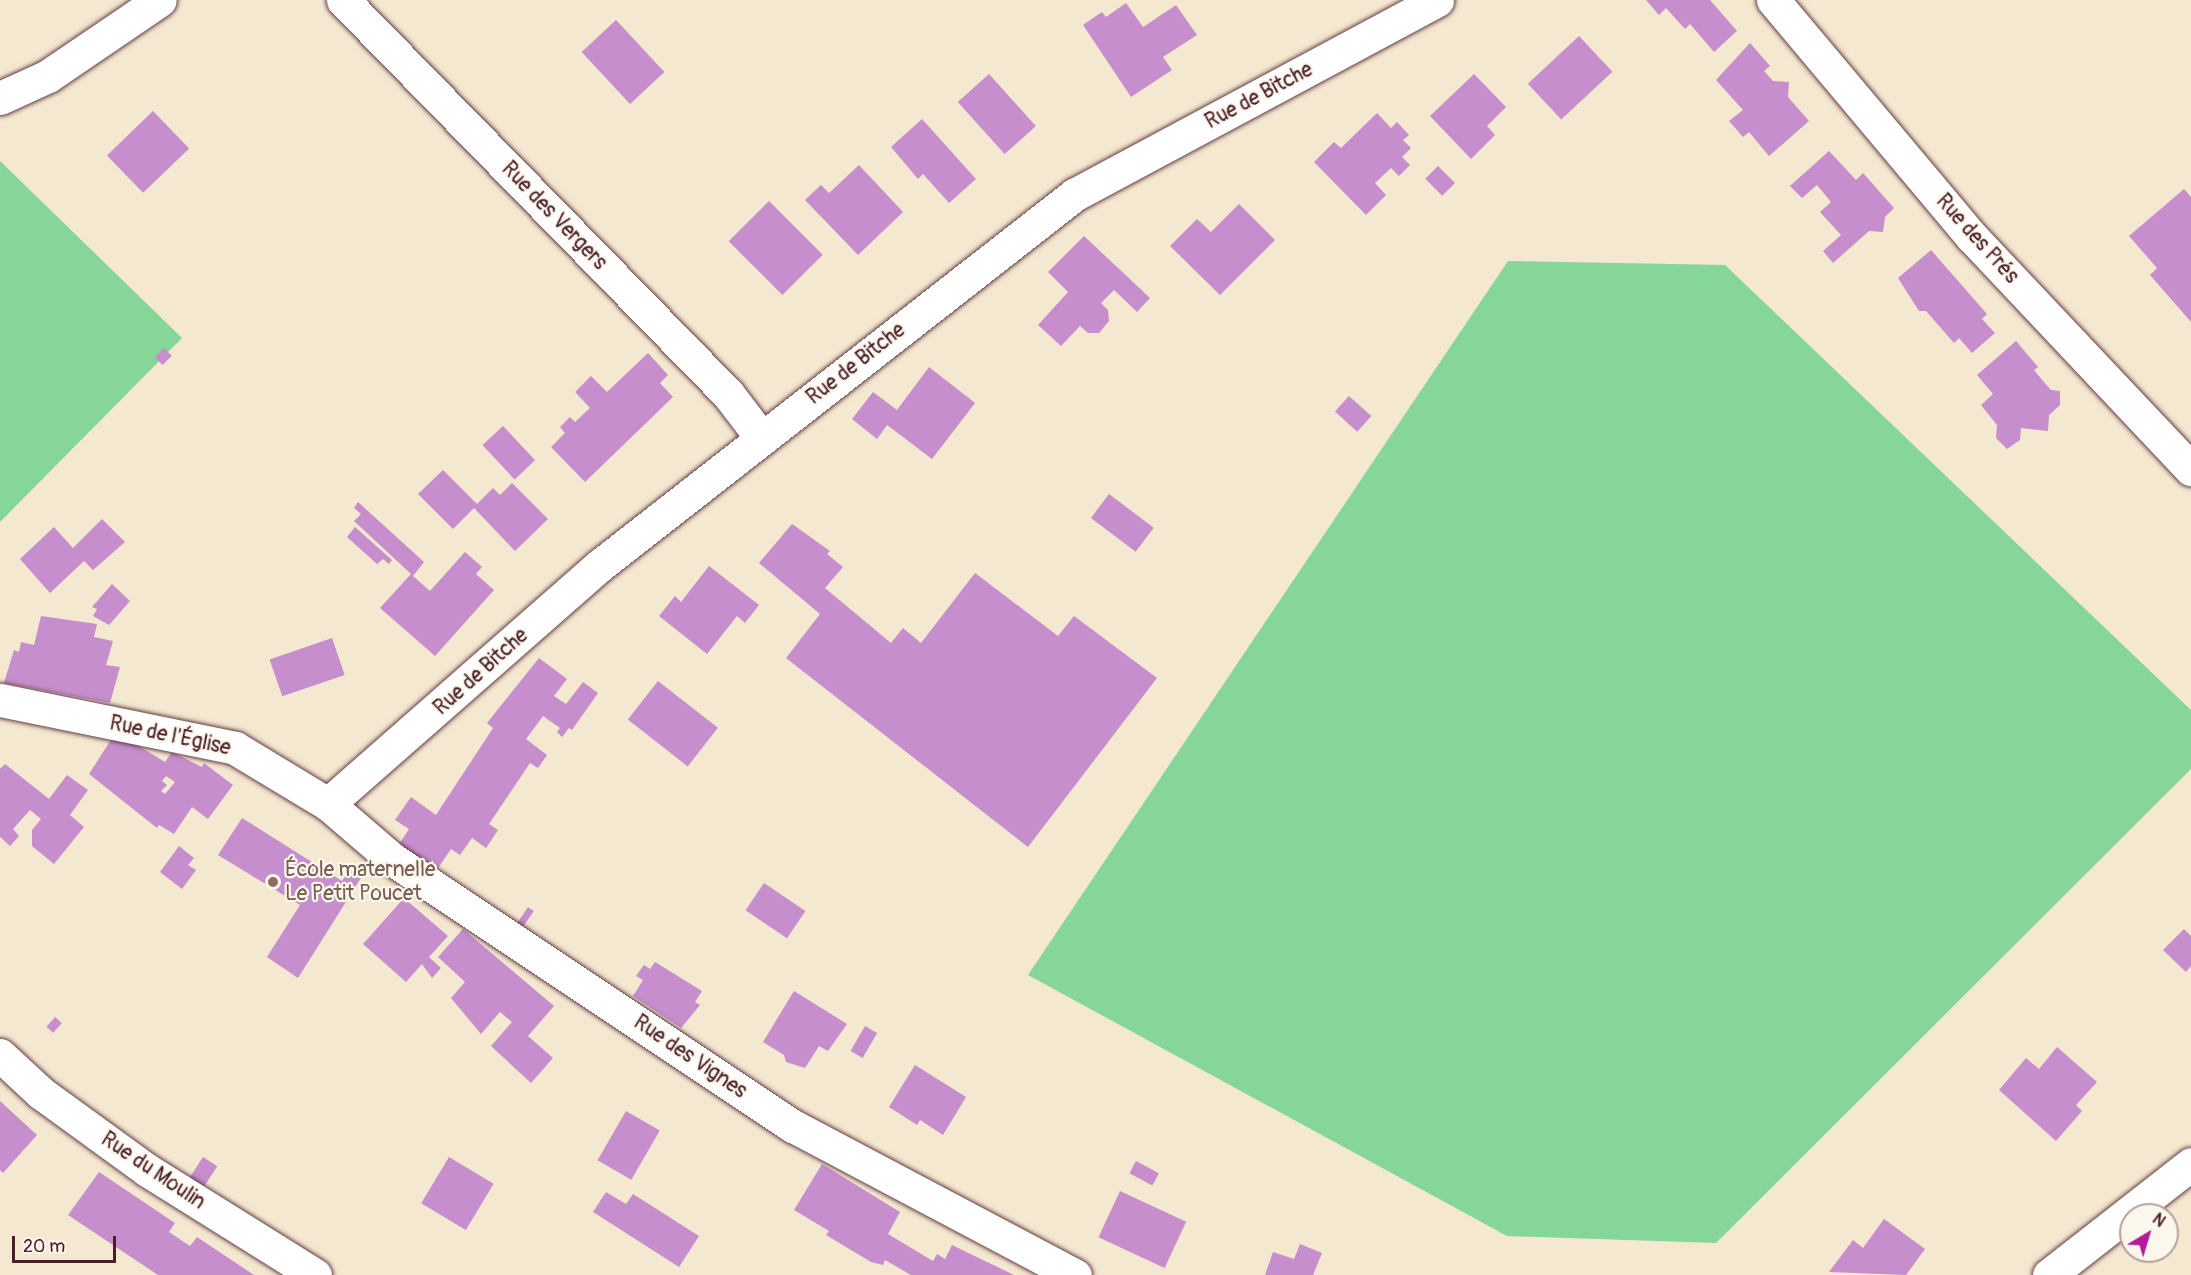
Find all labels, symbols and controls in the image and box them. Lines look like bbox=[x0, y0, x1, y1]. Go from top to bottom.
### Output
street label: Rue de Bitche bbox=[1201, 57, 1317, 135]
street label: Rue des Vergers bbox=[496, 157, 612, 275]
street label: Rue des Prés bbox=[1930, 189, 2024, 289]
street label: Rue de Bitche bbox=[802, 318, 910, 410]
street label: Rue de Bitche bbox=[429, 623, 533, 721]
street label: Rue de l'Église bbox=[107, 711, 233, 761]
place label: École maternelle Le Petit Poucet bbox=[285, 857, 435, 907]
marker: École maternelle Le Petit Poucet bbox=[266, 875, 280, 889]
street label: Rue des Vignes bbox=[629, 1010, 751, 1104]
street label: Rue du Moulin bbox=[96, 1127, 210, 1215]
north arrow bbox=[2119, 1203, 2179, 1263]
text: N bbox=[2148, 1209, 2169, 1232]
scale bar bbox=[15, 1224, 118, 1262]
text: 20 m bbox=[23, 1235, 65, 1258]

